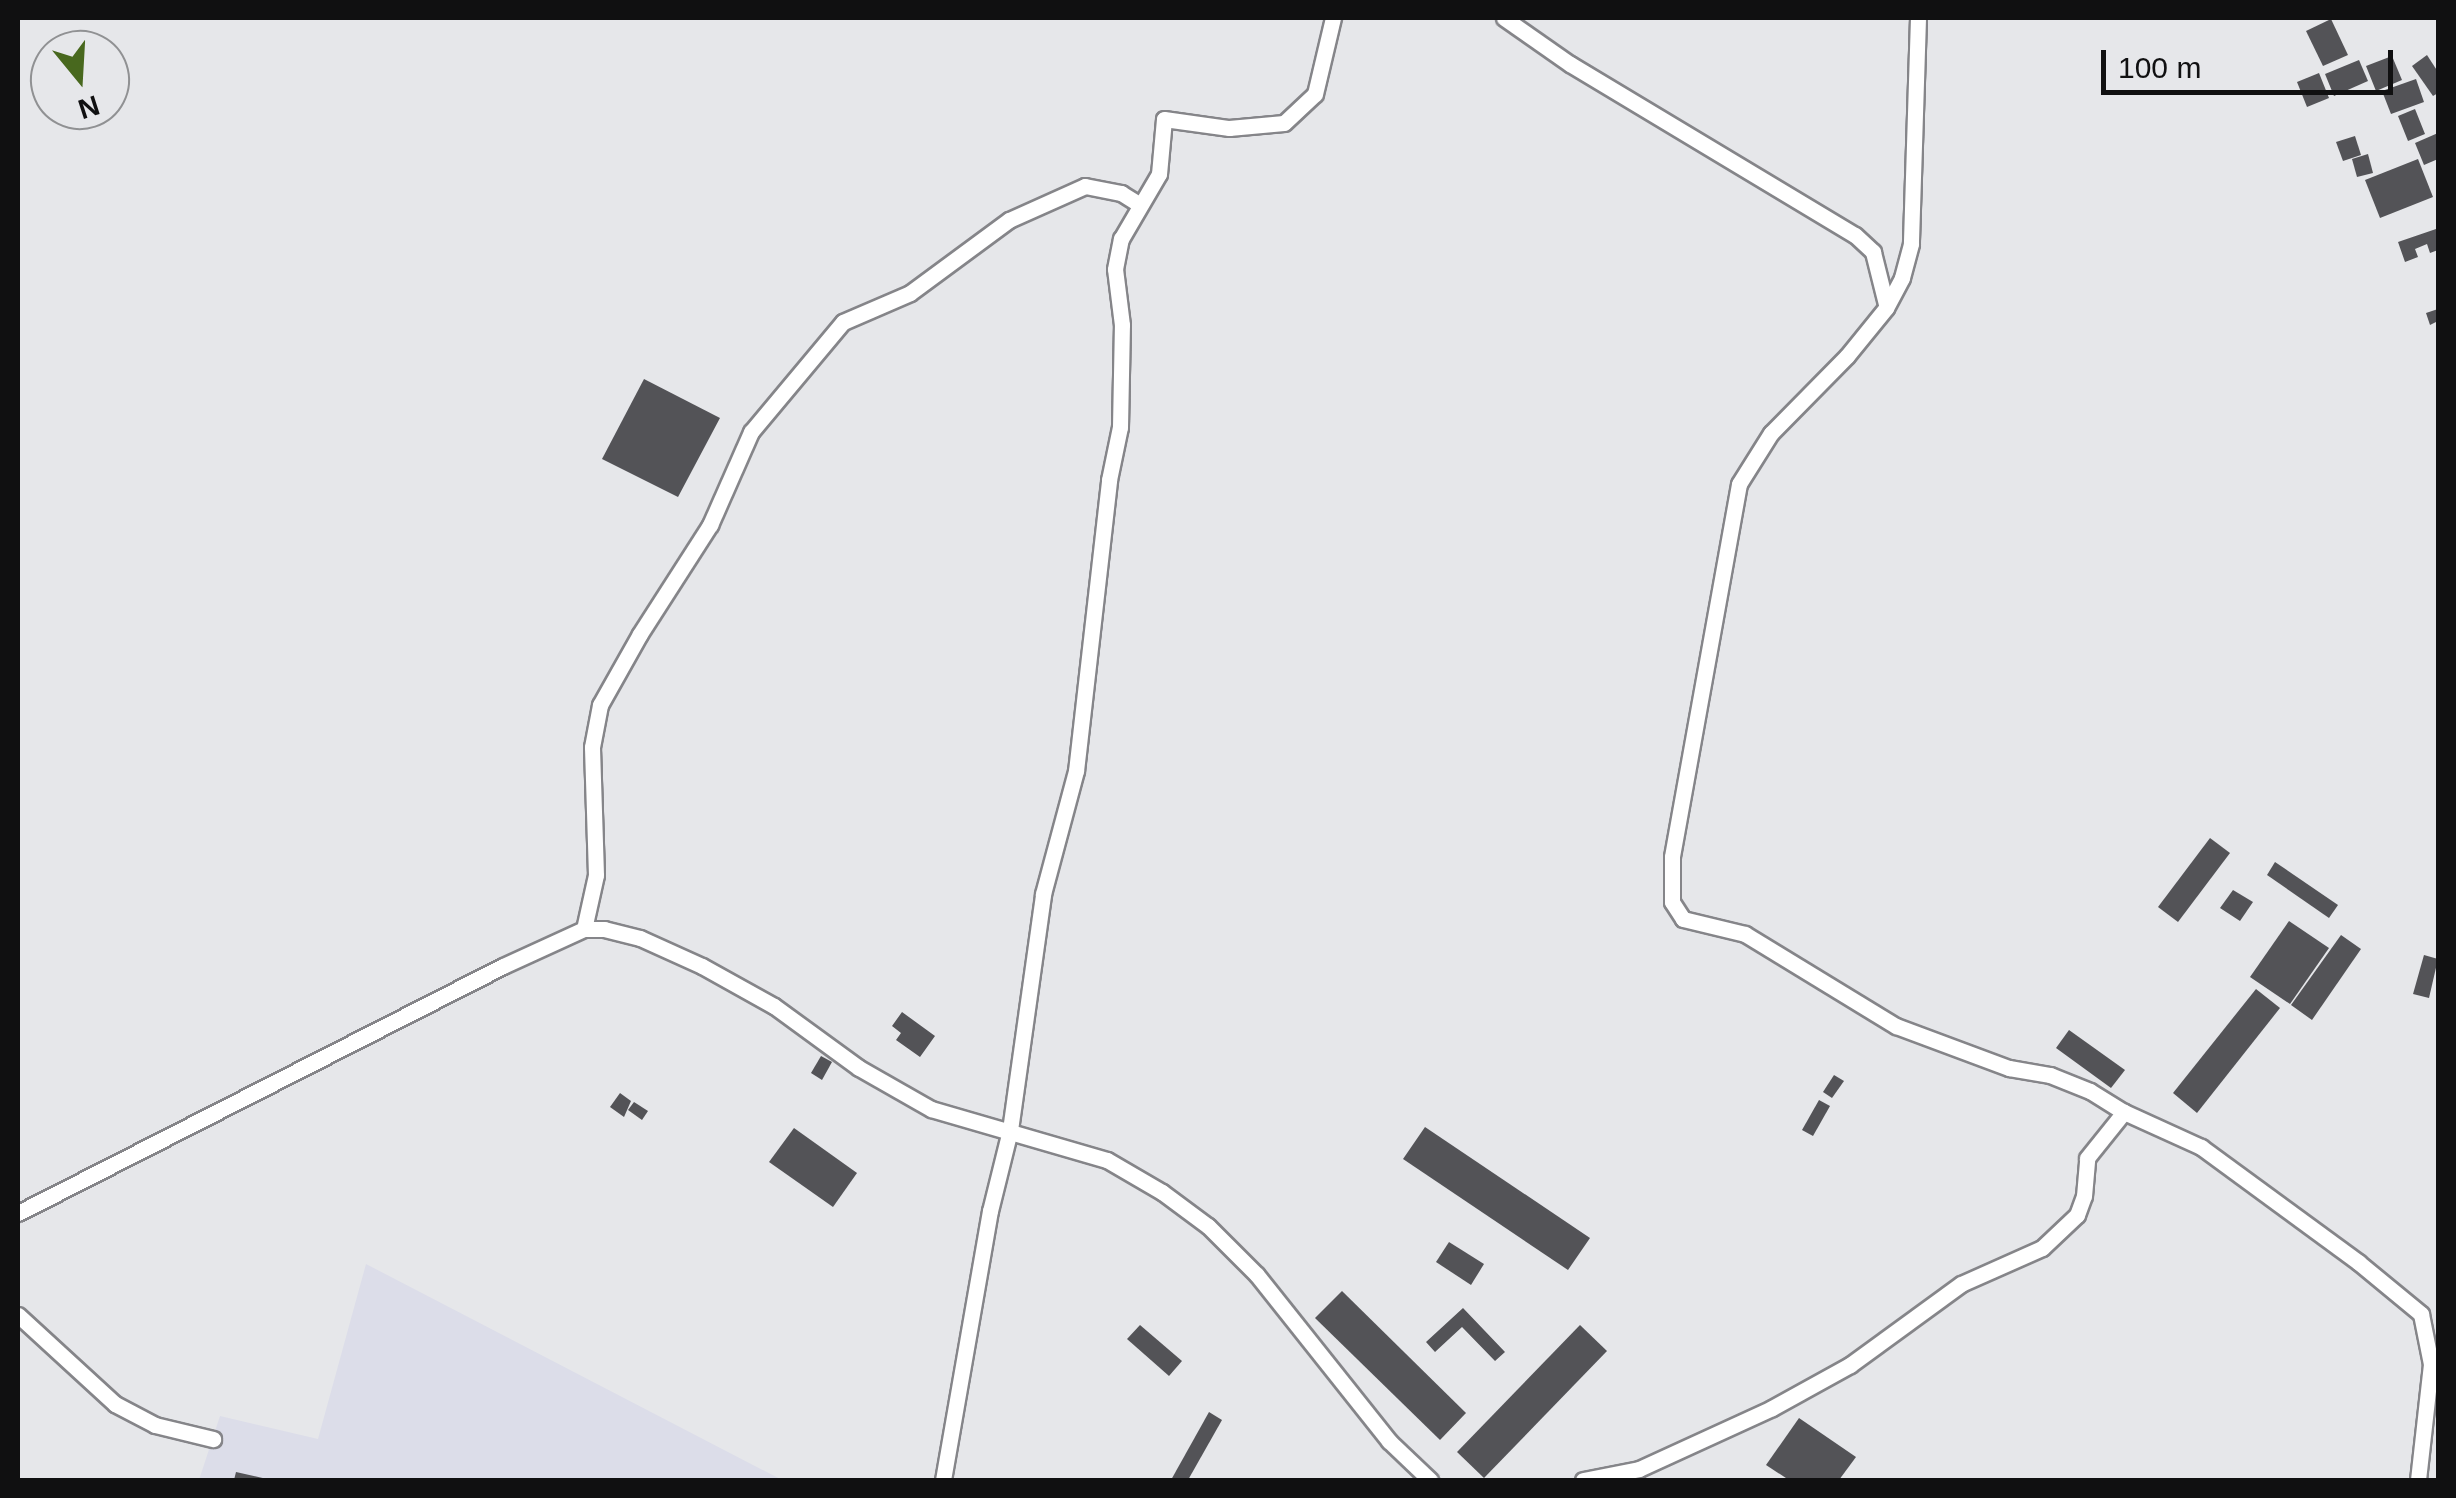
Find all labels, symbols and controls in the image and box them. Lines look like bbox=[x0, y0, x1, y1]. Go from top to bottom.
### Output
north arrow bbox=[30, 30, 130, 130]
scale bar bbox=[2106, 30, 2398, 92]
text: 100 m bbox=[2118, 51, 2201, 84]
text: N bbox=[74, 89, 103, 125]

